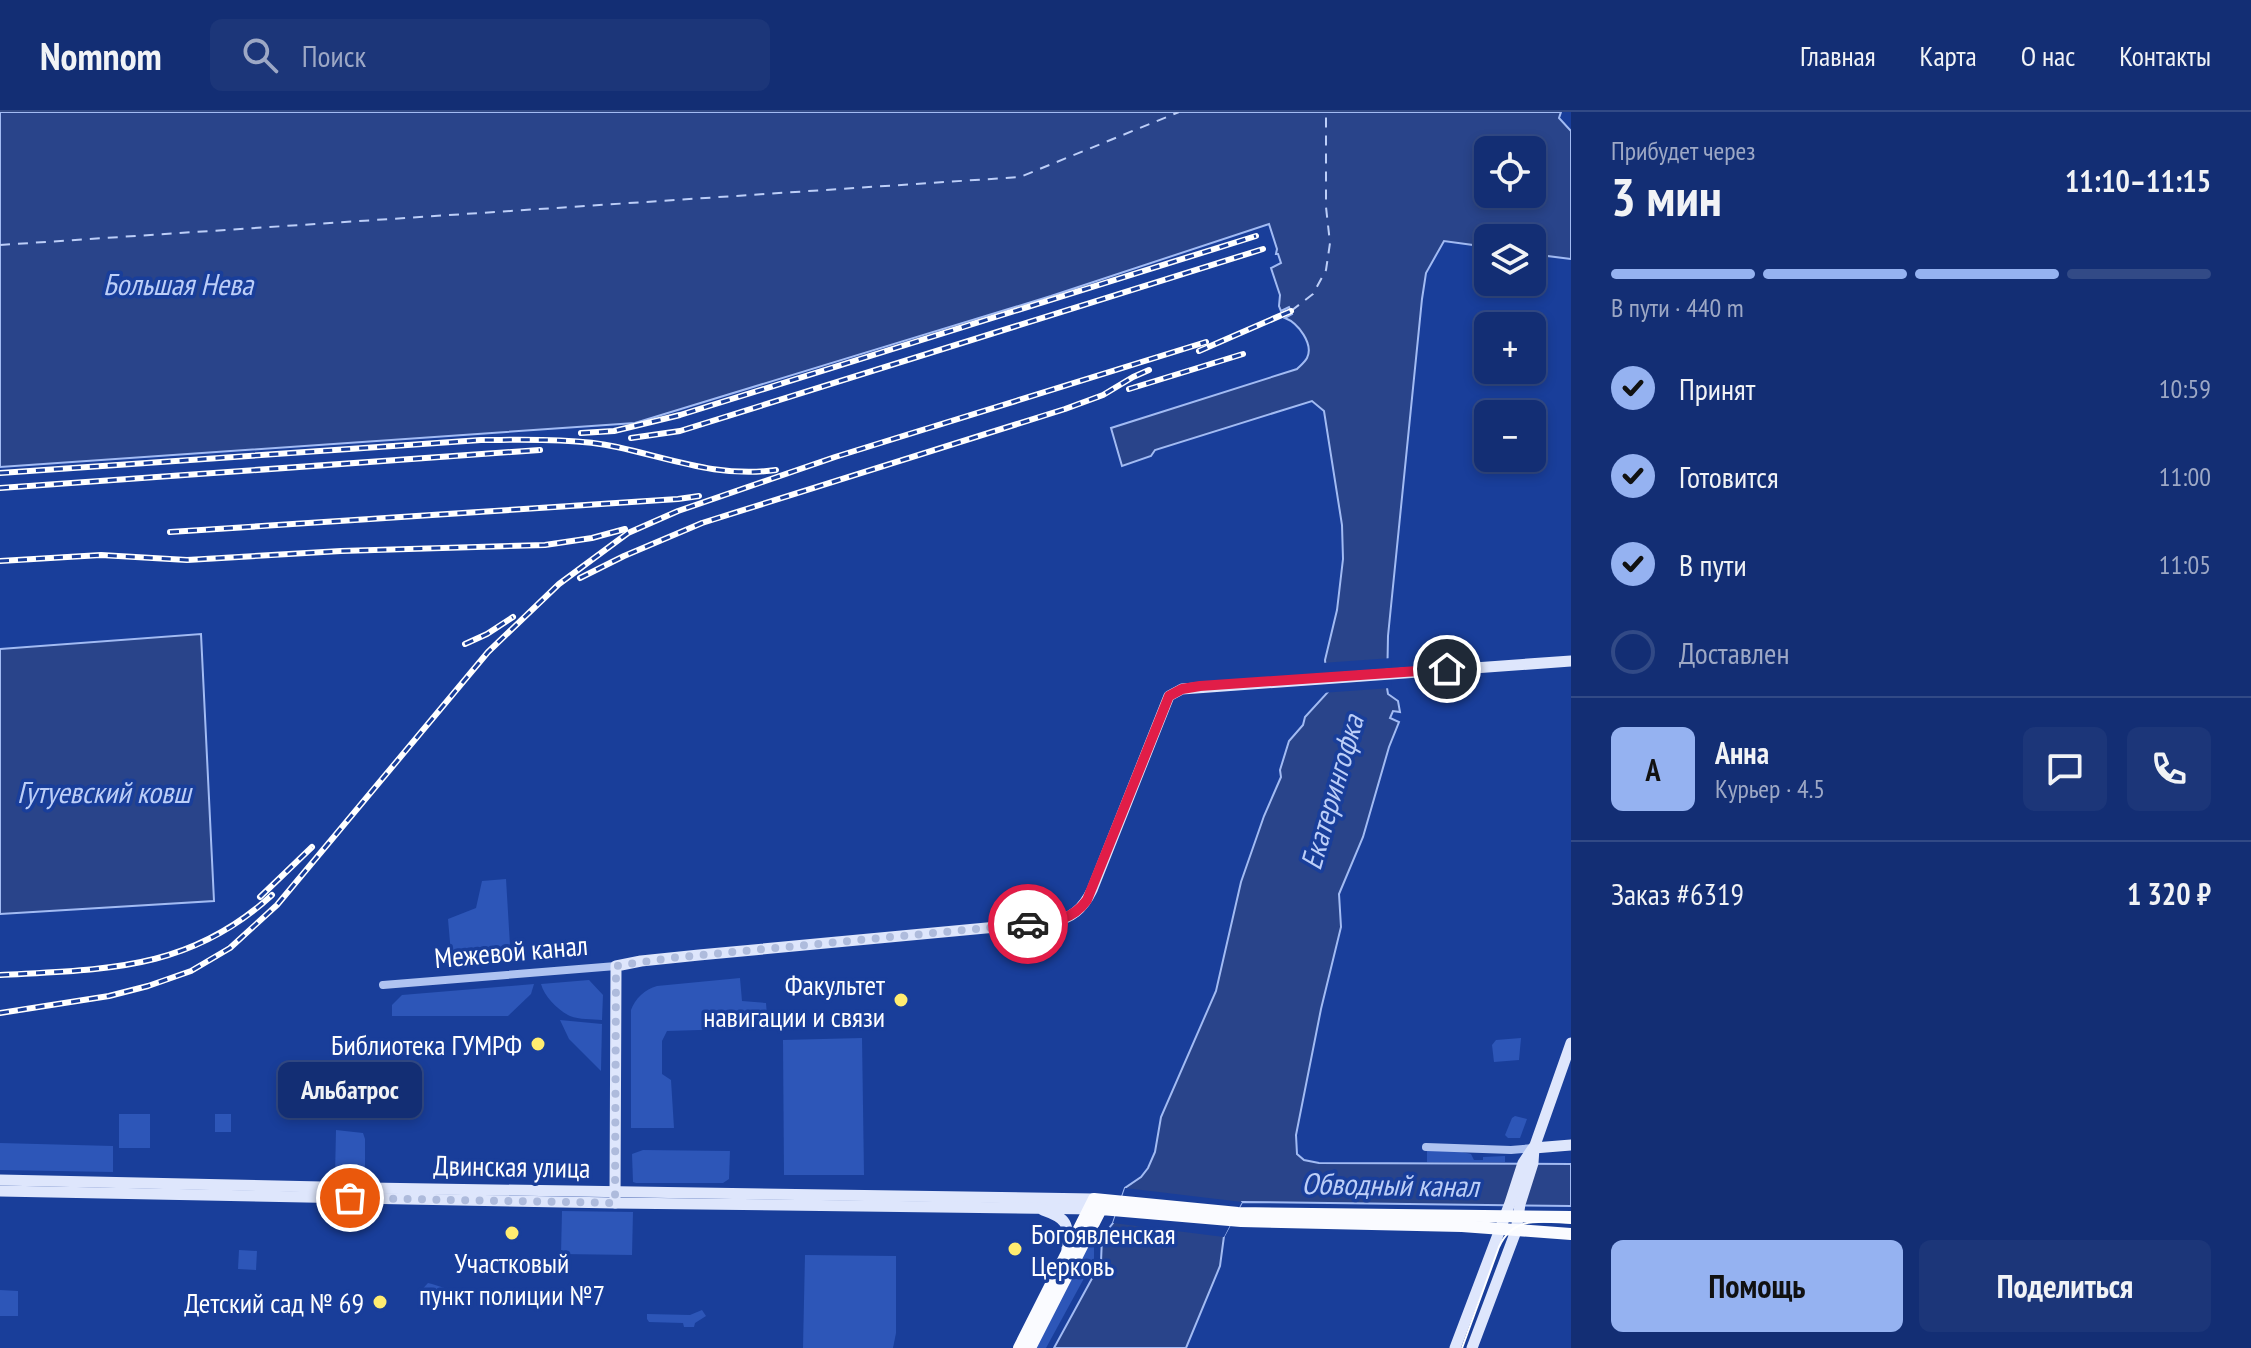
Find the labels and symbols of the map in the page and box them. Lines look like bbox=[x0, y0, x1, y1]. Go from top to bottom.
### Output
water label: Большая Нева bbox=[103, 264, 255, 303]
pin bbox=[1413, 635, 1481, 703]
water label: Екатерингофка bbox=[1290, 708, 1372, 874]
water label: Гутуевский ковш bbox=[17, 772, 193, 811]
courier bbox=[988, 884, 1068, 964]
street label: Межевой канал bbox=[433, 926, 589, 976]
place label: Факультет навигации и связи bbox=[703, 966, 885, 1035]
marker: Факультет навигации и связи bbox=[892, 991, 910, 1009]
place label: Библиотека ГУМРФ bbox=[331, 1026, 522, 1063]
marker: Библиотека ГУМРФ bbox=[529, 1035, 547, 1053]
callout: Альбатрос bbox=[278, 1062, 422, 1118]
street label: Двинская улица bbox=[433, 1146, 591, 1186]
water label: Обводный канал bbox=[1301, 1163, 1482, 1205]
pin bbox=[316, 1164, 384, 1232]
place label: Богоявленская Церковь bbox=[1031, 1215, 1176, 1284]
marker: Участковый пункт полиции №7 bbox=[503, 1224, 521, 1242]
marker: Богоявленская Церковь bbox=[1006, 1240, 1024, 1258]
place label: Участковый пункт полиции №7 bbox=[419, 1244, 605, 1313]
place label: Детский сад № 69 bbox=[184, 1284, 364, 1321]
marker: Детский сад № 69 bbox=[371, 1293, 389, 1311]

